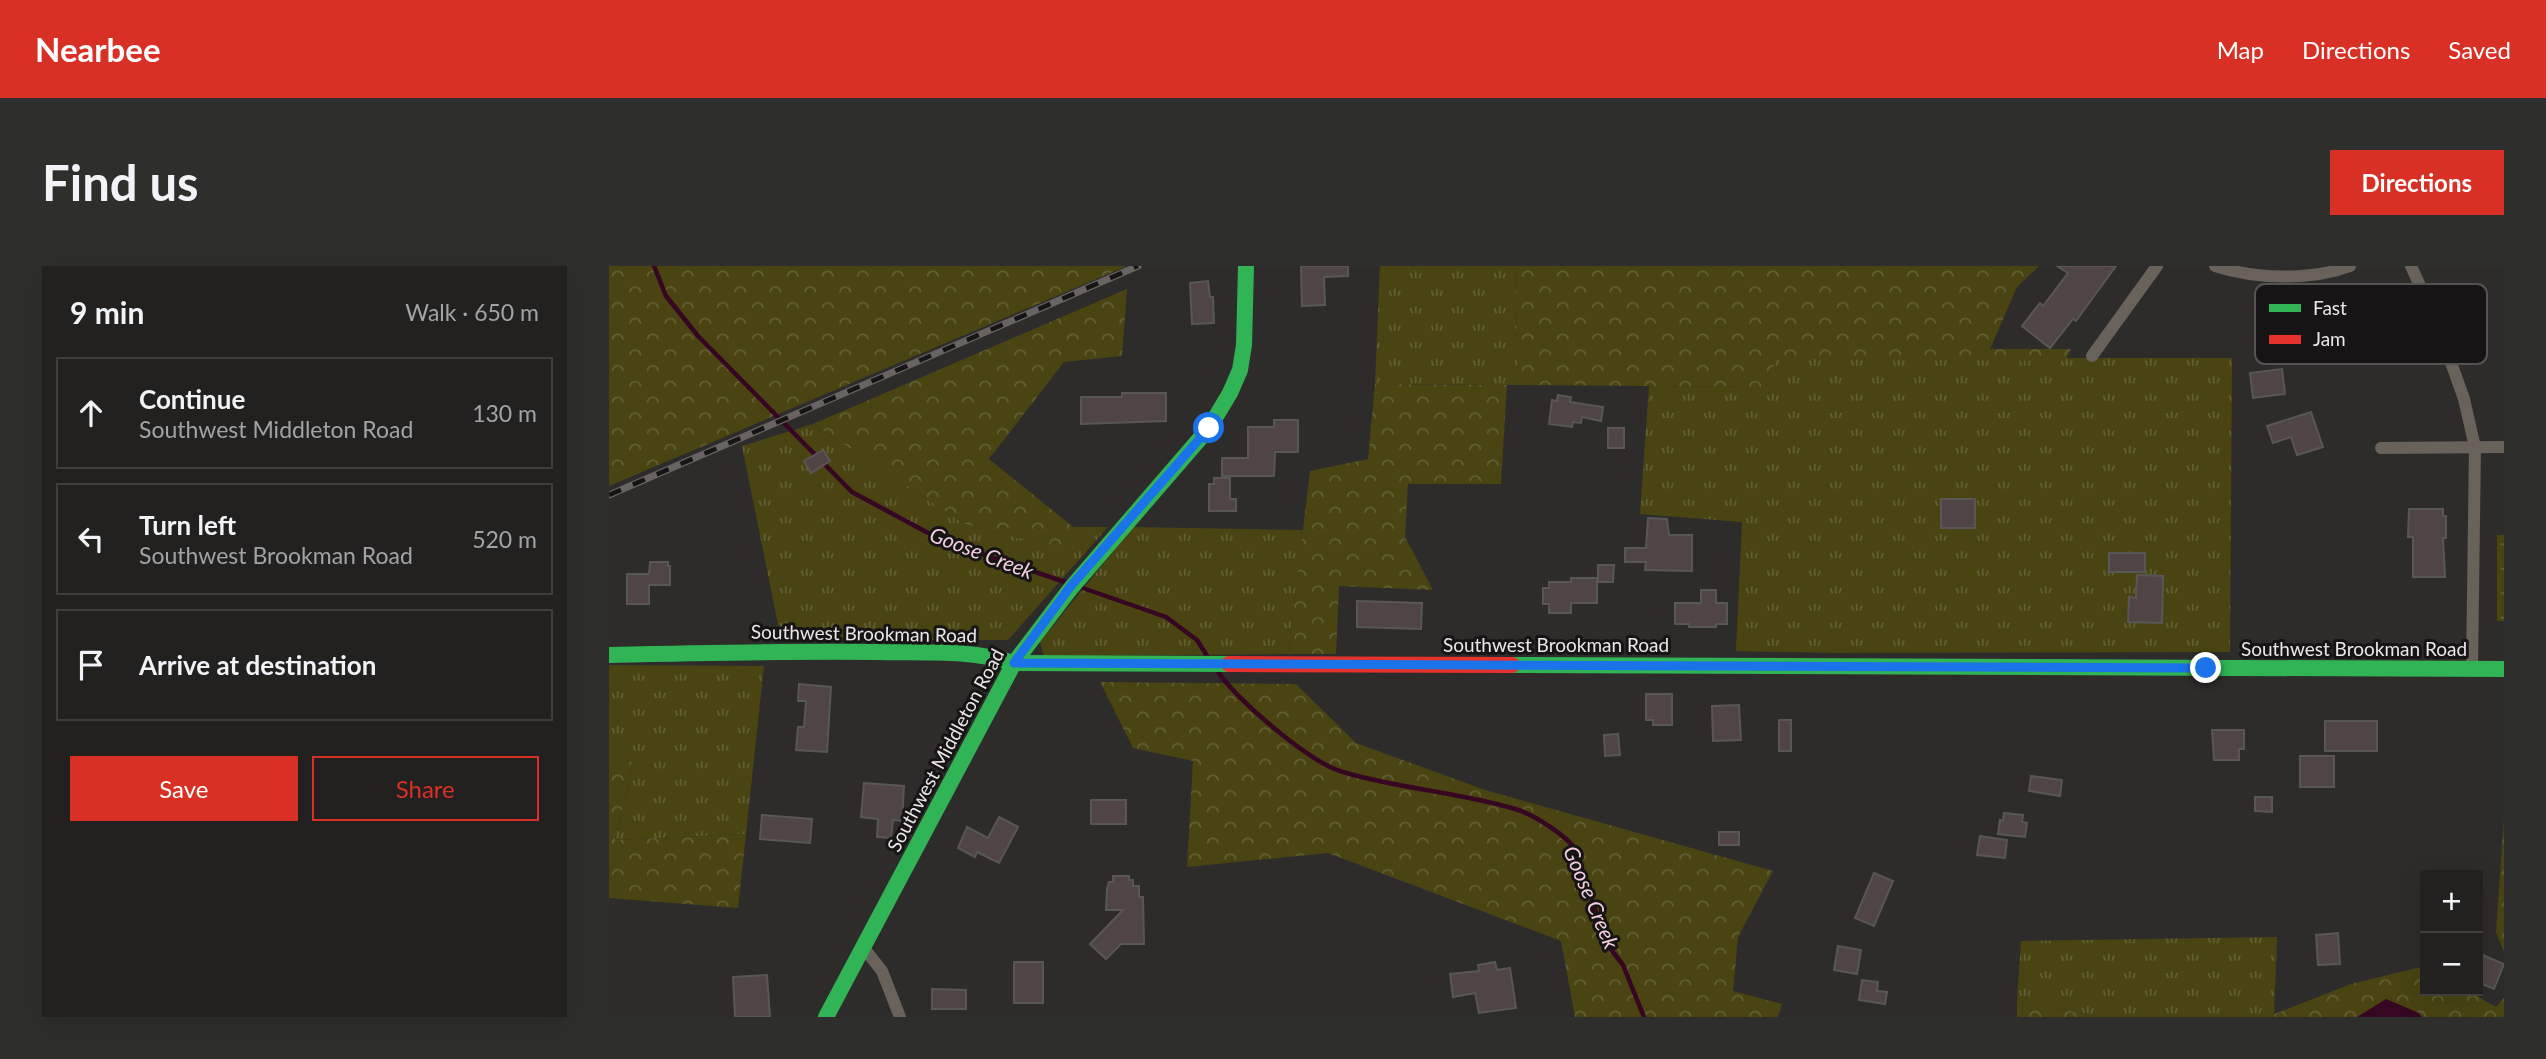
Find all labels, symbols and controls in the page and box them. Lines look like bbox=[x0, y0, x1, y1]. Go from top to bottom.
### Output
text: Nearbee bbox=[35, 29, 161, 69]
text: Map bbox=[2217, 35, 2264, 64]
text: Directions bbox=[2302, 35, 2410, 64]
text: Saved bbox=[2448, 35, 2511, 64]
button: Directions bbox=[2330, 150, 2504, 215]
text: Find us bbox=[42, 153, 199, 211]
legend bbox=[2255, 284, 2487, 364]
text: 9 min bbox=[70, 294, 144, 330]
text: Fast bbox=[2313, 296, 2347, 319]
text: Walk · 650 m bbox=[405, 298, 539, 326]
text: Jam bbox=[2313, 327, 2346, 350]
text: Continue bbox=[139, 383, 245, 415]
icon: ahead bbox=[72, 394, 110, 432]
text: 130 m bbox=[472, 399, 537, 427]
route start bbox=[1193, 412, 1224, 443]
text: Southwest Middleton Road bbox=[139, 415, 413, 443]
text: Turn left bbox=[139, 509, 236, 541]
icon: left bbox=[72, 520, 110, 558]
water label: Goose Creek bbox=[927, 521, 1038, 584]
text: 520 m bbox=[472, 525, 537, 553]
text: Southwest Brookman Road bbox=[139, 541, 413, 569]
street label: Southwest Brookman Road bbox=[751, 620, 977, 646]
street label: Southwest Brookman Road bbox=[1443, 633, 1669, 656]
street label: Southwest Brookman Road bbox=[2241, 637, 2467, 660]
street label: Southwest Middleton Road bbox=[882, 645, 1008, 855]
icon: arrive bbox=[72, 646, 110, 684]
text: Arrive at destination bbox=[139, 649, 376, 681]
route end bbox=[2190, 652, 2221, 683]
button: Save bbox=[70, 756, 298, 821]
button: Share bbox=[312, 756, 539, 821]
water label: Goose Creek bbox=[1559, 842, 1625, 953]
map controls bbox=[2420, 870, 2483, 996]
button: + bbox=[2420, 870, 2483, 933]
button: − bbox=[2420, 933, 2483, 996]

